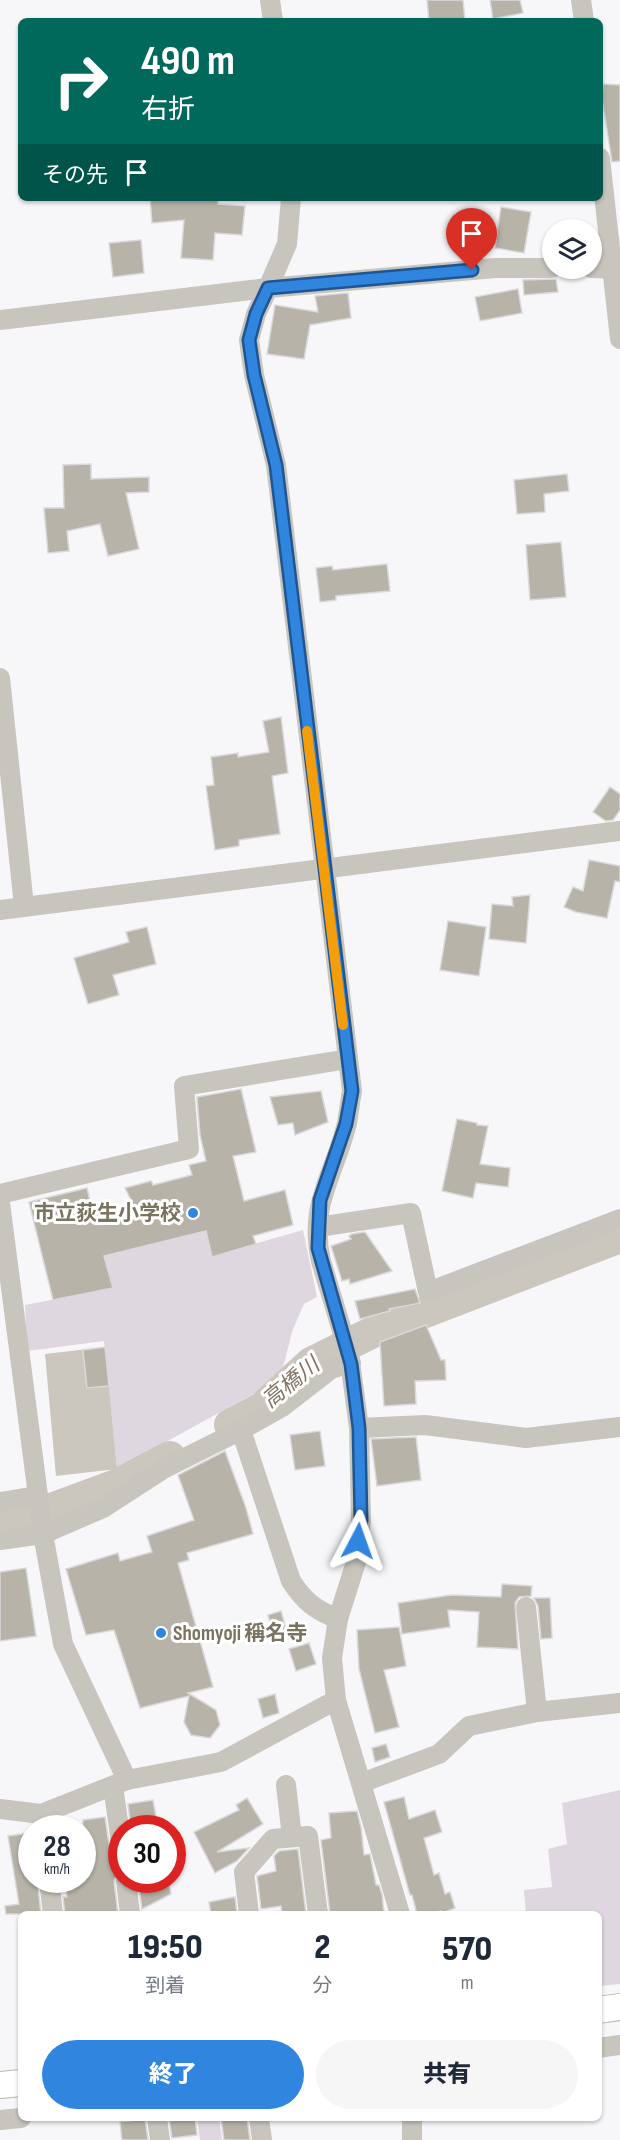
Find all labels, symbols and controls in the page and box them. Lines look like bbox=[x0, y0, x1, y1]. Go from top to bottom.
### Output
text: 490 m bbox=[141, 36, 235, 87]
icon: right bbox=[42, 42, 120, 120]
text: 右折 bbox=[141, 94, 195, 126]
icon: arrive bbox=[120, 156, 153, 189]
text: その先 bbox=[42, 162, 108, 189]
pin bbox=[446, 208, 497, 270]
icon: arrive bbox=[455, 217, 488, 250]
map controls bbox=[542, 219, 602, 279]
button: layers bbox=[542, 219, 602, 279]
place label: 市立荻生小学校 bbox=[34, 1201, 181, 1226]
marker: 市立荻生小学校 bbox=[186, 1206, 200, 1220]
water label: 高橋川 bbox=[257, 1350, 327, 1414]
position arrow bbox=[326, 1509, 390, 1573]
place label: Shomyoji 稱名寺 bbox=[173, 1621, 307, 1646]
marker: Shomyoji 稱名寺 bbox=[154, 1626, 168, 1640]
speed limit sign: 30 bbox=[108, 1815, 186, 1893]
text: 28 bbox=[43, 1829, 71, 1865]
text: km/h bbox=[44, 1860, 70, 1879]
text: 19:50 bbox=[128, 1926, 203, 1969]
text: 2 bbox=[314, 1926, 331, 1969]
text: 570 bbox=[442, 1928, 492, 1971]
text: m bbox=[461, 1971, 474, 1995]
text: 到着 bbox=[145, 1974, 185, 1998]
text: 分 bbox=[312, 1974, 332, 1998]
button: 終了 bbox=[42, 2040, 304, 2109]
button: 共有 bbox=[316, 2040, 578, 2109]

